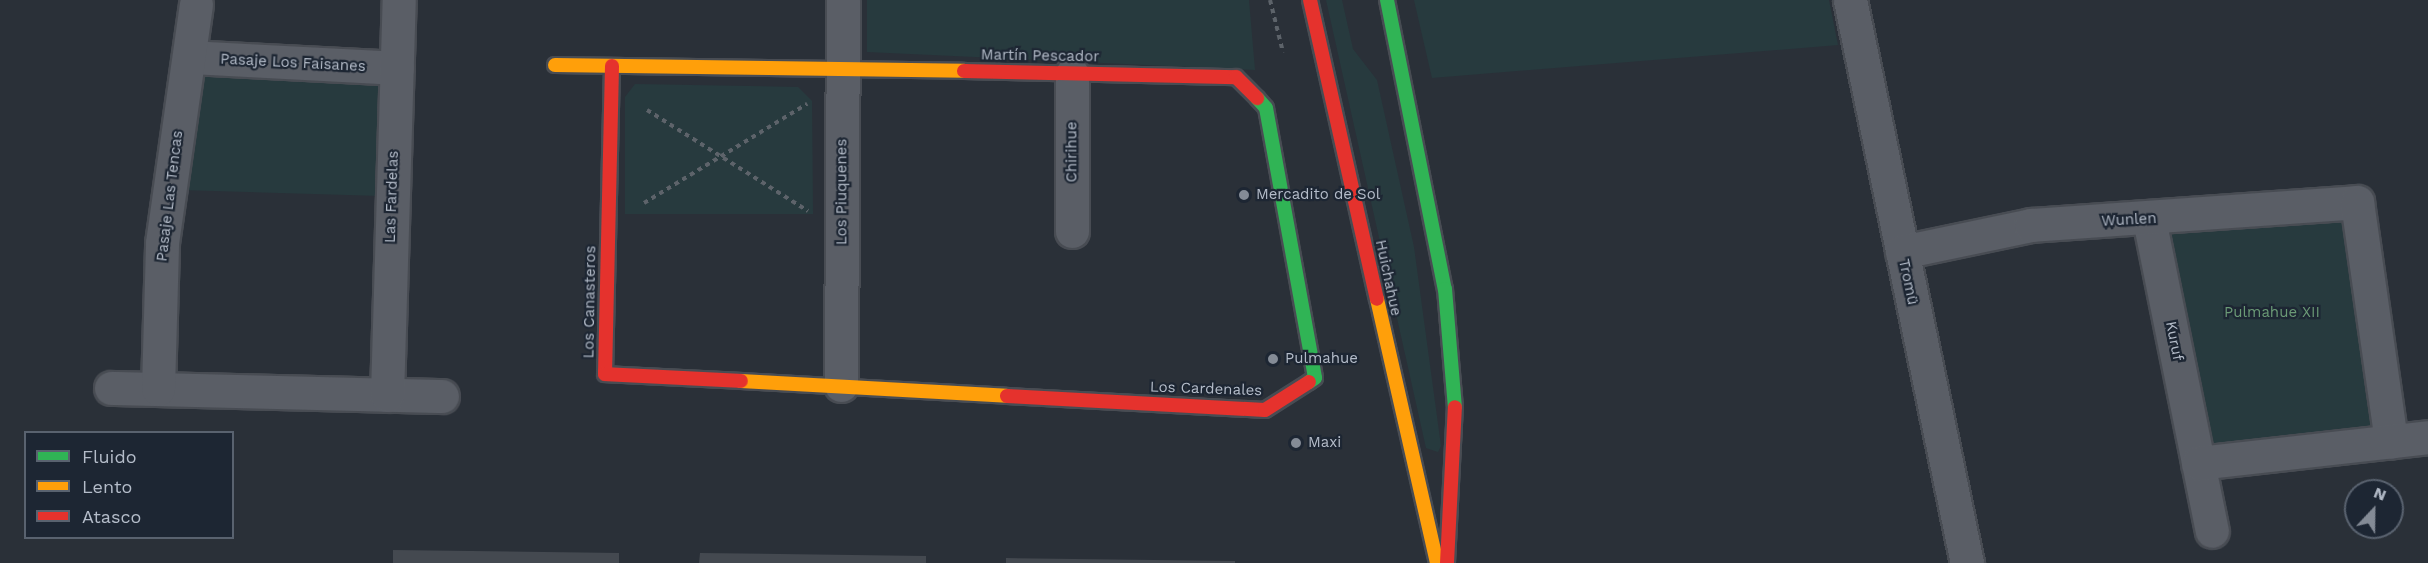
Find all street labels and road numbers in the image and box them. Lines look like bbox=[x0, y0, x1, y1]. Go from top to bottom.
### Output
street label: Martín Pescador bbox=[981, 46, 1099, 66]
street label: Pasaje Los Faisanes bbox=[220, 50, 366, 76]
street label: Chirihue bbox=[1063, 122, 1081, 182]
street label: Pasaje Las Tencas bbox=[153, 129, 187, 263]
street label: Los Piuquenes bbox=[833, 139, 851, 245]
street label: Las Fardelas bbox=[381, 151, 403, 243]
street label: Wunlen bbox=[2101, 210, 2157, 230]
street label: Huichahue bbox=[1371, 238, 1405, 318]
street label: Los Canasteros bbox=[580, 245, 600, 359]
street label: Tromü bbox=[1894, 257, 1922, 307]
street label: Kuruf bbox=[2161, 320, 2187, 362]
street label: Los Cardenales bbox=[1150, 378, 1262, 400]

